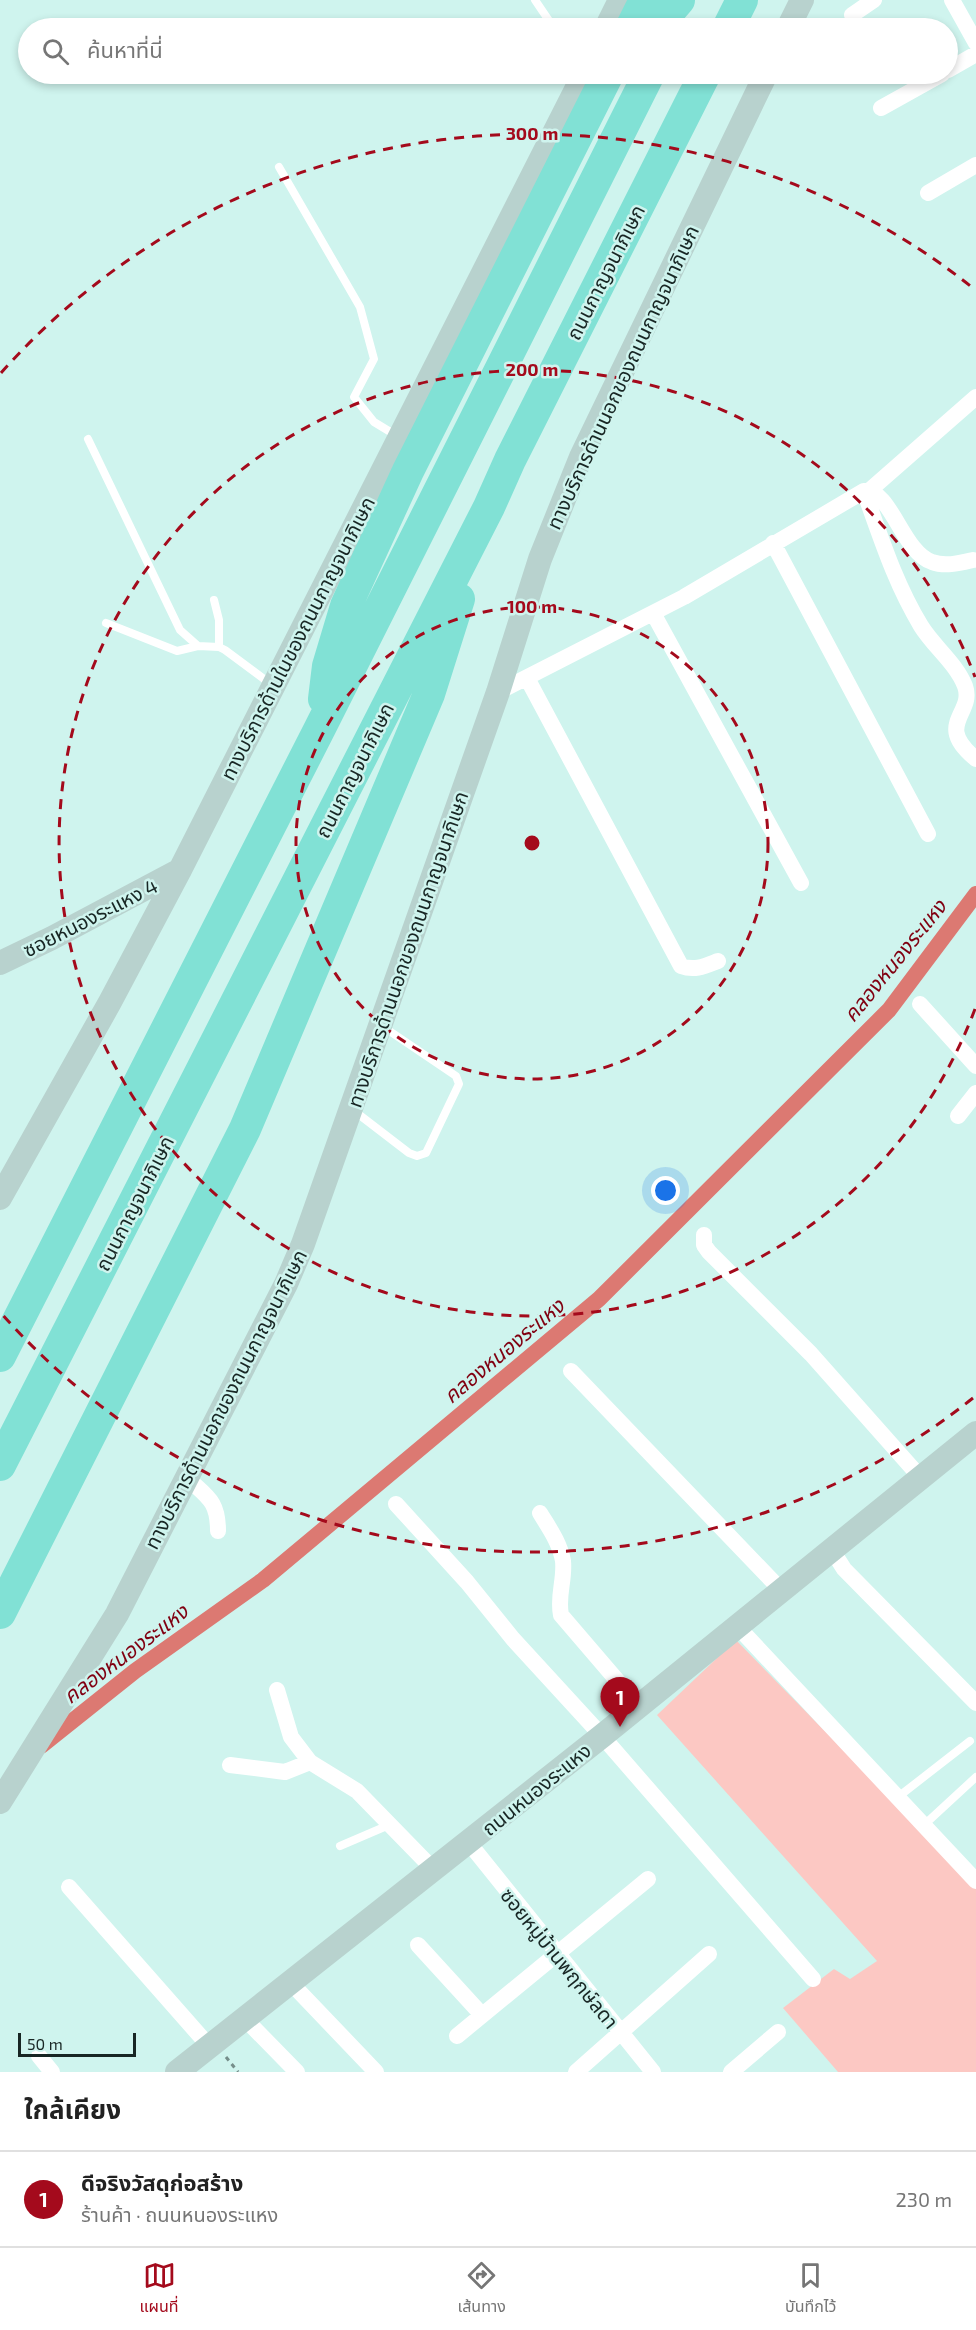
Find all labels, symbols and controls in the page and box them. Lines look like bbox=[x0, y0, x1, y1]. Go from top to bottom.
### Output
search box bbox=[18, 18, 958, 84]
icon: search bbox=[39, 35, 72, 68]
text: ค้นหาที่นี่ bbox=[87, 36, 163, 62]
text: 300 m bbox=[506, 122, 558, 144]
street label: ถนนกาญจนาภิเษก bbox=[561, 200, 649, 344]
street label: ทางบริการด้านนอกของถนนกาญจนาภิเษก bbox=[541, 221, 703, 533]
text: 200 m bbox=[506, 358, 558, 380]
street label: ทางบริการด้านในของถนนกาญจนาภิเษก bbox=[215, 492, 379, 784]
text: 100 m bbox=[507, 595, 557, 617]
street label: ถนนกาญจนาภิเษก bbox=[310, 698, 398, 842]
street label: ทางบริการด้านนอกของถนนกาญจนาภิเษก bbox=[341, 788, 473, 1110]
centre of rings bbox=[522, 833, 542, 853]
street label: ซอยหนองระแหง 4 bbox=[19, 873, 161, 961]
water label: คลองหนองระแหง bbox=[837, 893, 952, 1026]
street label: ถนนกาญจนาภิเษก bbox=[90, 1131, 178, 1275]
your location bbox=[651, 1176, 680, 1205]
street label: ทางบริการด้านนอกของถนนกาญจนาภิเษก bbox=[139, 1245, 311, 1553]
water label: คลองหนองระแหง bbox=[438, 1291, 570, 1408]
water label: คลองหนองระแหง bbox=[58, 1597, 194, 1708]
pin: 1 bbox=[600, 1678, 640, 1727]
street label: ถนนหนองระแหง bbox=[477, 1738, 595, 1840]
street label: ซอยหมู่บ้านพฤกษ์ลดา bbox=[495, 1883, 624, 2034]
scale bar bbox=[18, 2030, 136, 2058]
text: 50 m bbox=[27, 2034, 63, 2053]
text: ใกล้เคียง bbox=[24, 2093, 121, 2124]
text: ดีจริงวัสดุก่อสร้าง bbox=[81, 2169, 243, 2195]
text: 1 bbox=[39, 2187, 48, 2211]
text: 230 m bbox=[896, 2187, 952, 2211]
text: ร้านค้า · ถนนหนองระแหง bbox=[81, 2202, 278, 2226]
tab: แผนที่ bbox=[140, 2259, 179, 2319]
tab: เส้นทาง bbox=[458, 2259, 506, 2319]
tab: บันทึกไว้ bbox=[785, 2259, 836, 2319]

